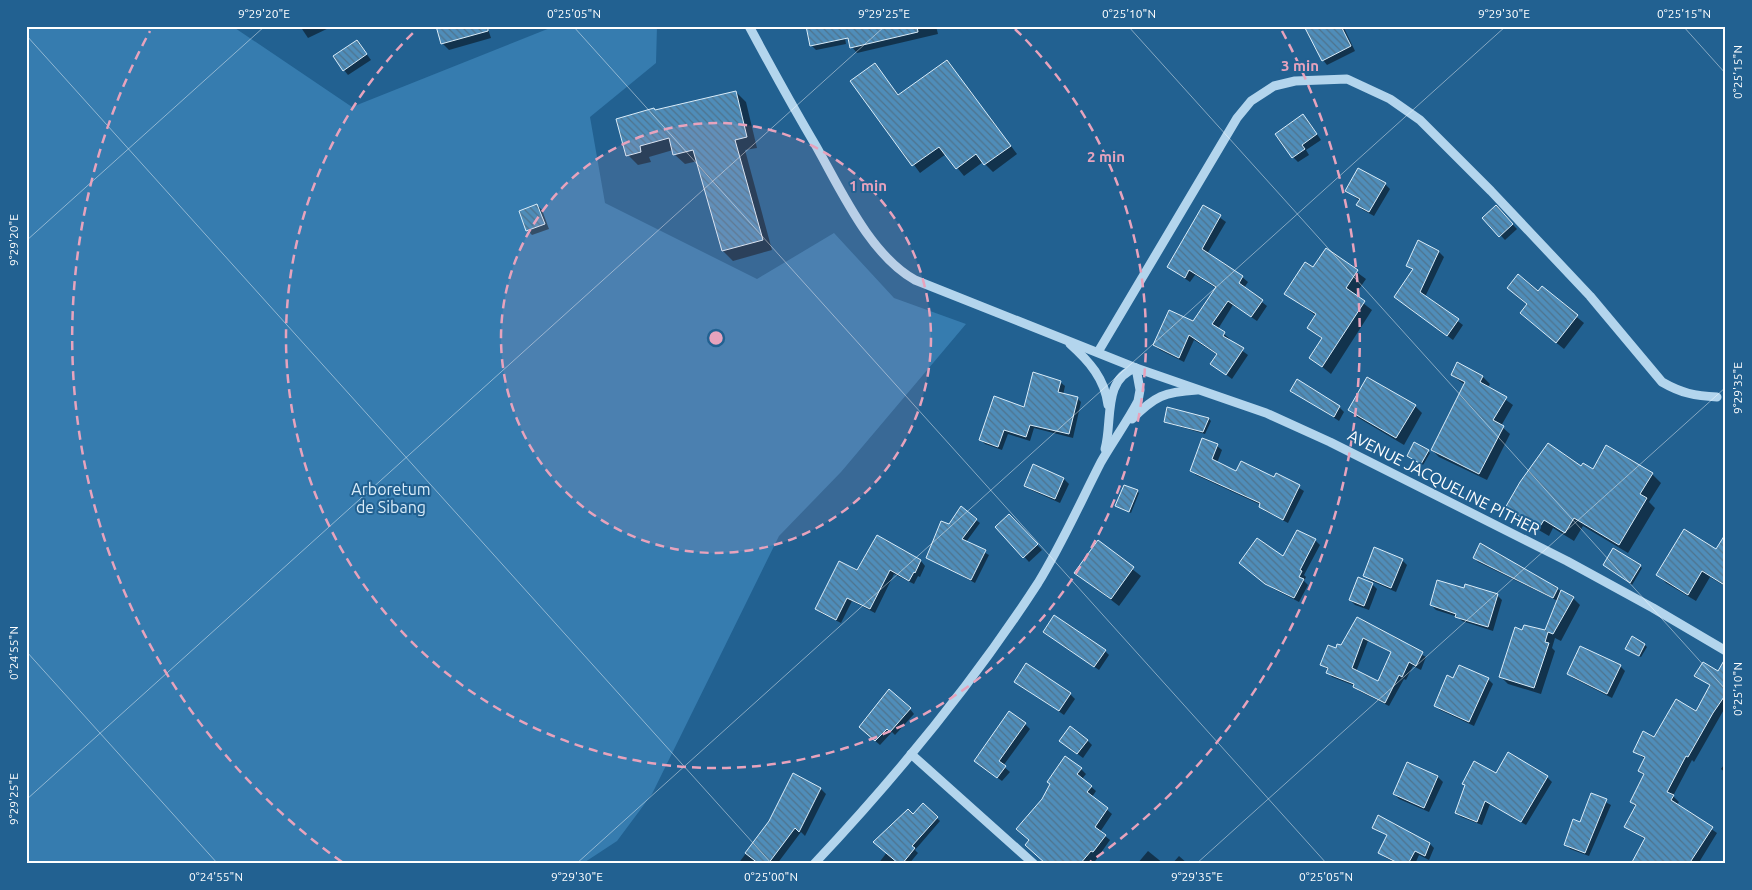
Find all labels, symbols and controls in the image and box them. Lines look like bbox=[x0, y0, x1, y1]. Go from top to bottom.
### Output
text: 9°29'20"E bbox=[238, 7, 290, 20]
text: 0°25'05"N bbox=[547, 7, 601, 20]
text: 9°29'25"E bbox=[858, 7, 910, 20]
text: 0°25'10"N bbox=[1102, 7, 1156, 20]
text: 9°29'30"E bbox=[1478, 7, 1530, 20]
text: 0°25'15"N bbox=[1657, 7, 1711, 20]
text: 0°25'15"N bbox=[1731, 45, 1744, 99]
text: 3 min bbox=[1281, 57, 1319, 74]
text: 2 min bbox=[1087, 148, 1125, 165]
text: 1 min bbox=[849, 177, 887, 194]
text: 9°29'20"E bbox=[7, 214, 20, 266]
centre of rings bbox=[707, 329, 725, 347]
text: 9°29'35"E bbox=[1731, 362, 1744, 414]
street label: AVENUE JACQUELINE PITHER bbox=[1345, 426, 1543, 538]
park label: Arboretum de Sibang bbox=[351, 480, 431, 516]
text: 0°24'55"N bbox=[7, 626, 20, 680]
text: 0°25'10"N bbox=[1731, 662, 1744, 716]
text: 9°29'25"E bbox=[7, 773, 20, 825]
text: 0°24'55"N bbox=[189, 870, 243, 883]
text: 9°29'30"E bbox=[551, 870, 603, 883]
text: 0°25'00"N bbox=[744, 870, 798, 883]
text: 9°29'35"E bbox=[1171, 870, 1223, 883]
text: 0°25'05"N bbox=[1299, 870, 1353, 883]

